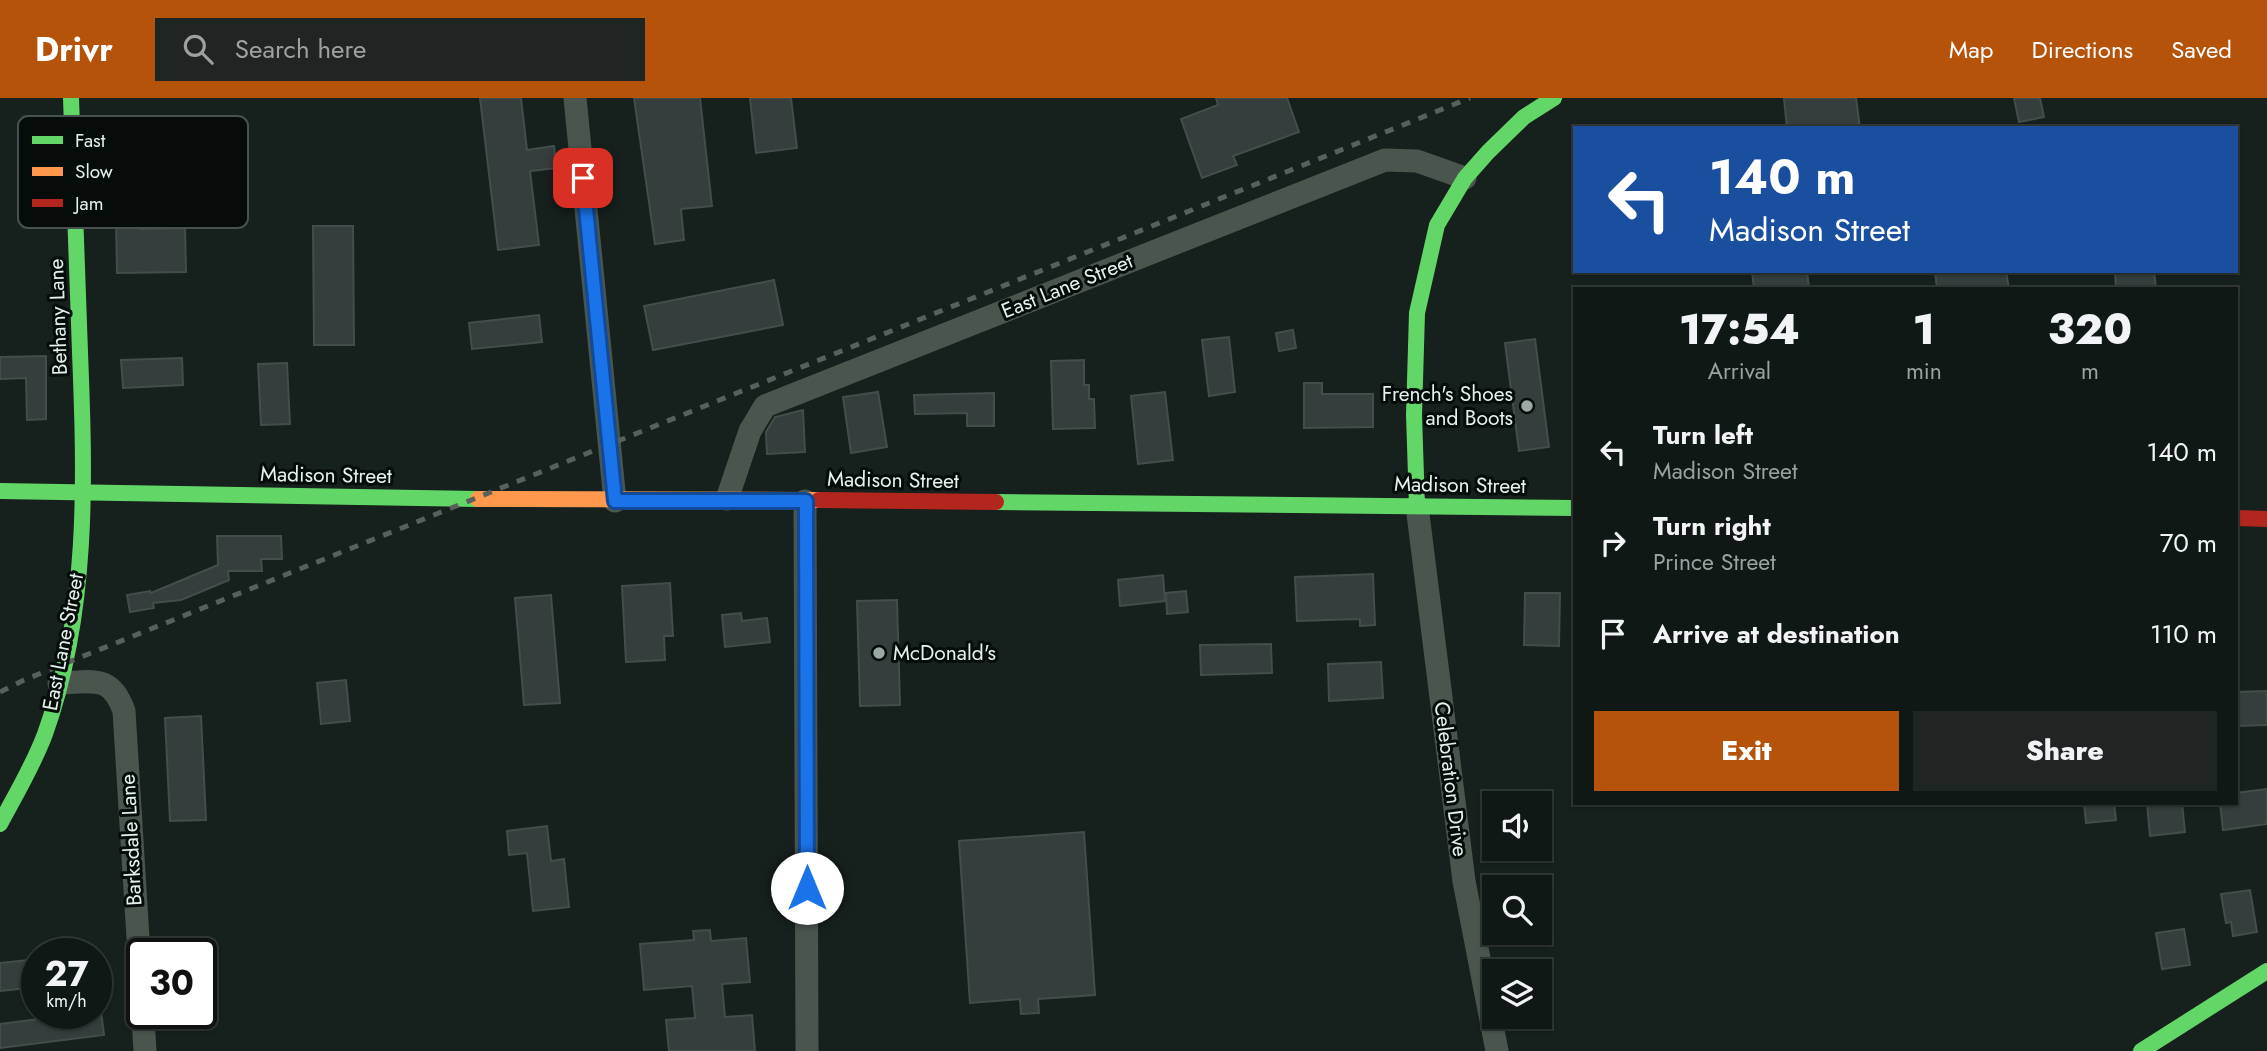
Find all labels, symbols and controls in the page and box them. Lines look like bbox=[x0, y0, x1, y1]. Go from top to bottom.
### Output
search box bbox=[155, 18, 645, 81]
text: Drivr bbox=[35, 26, 113, 73]
icon: search bbox=[179, 30, 217, 68]
text: Search here bbox=[235, 30, 366, 68]
text: Map bbox=[1949, 32, 1994, 67]
text: Directions bbox=[2032, 32, 2133, 67]
text: Saved bbox=[2171, 32, 2232, 67]
legend bbox=[18, 116, 248, 228]
text: Fast bbox=[75, 127, 106, 154]
text: 140 m bbox=[1709, 142, 1855, 212]
pin bbox=[553, 148, 613, 208]
icon: left bbox=[1594, 154, 1685, 245]
text: Slow bbox=[75, 158, 113, 185]
icon: arrive bbox=[564, 159, 602, 197]
text: Jam bbox=[72, 190, 104, 217]
text: Madison Street bbox=[1709, 207, 1910, 253]
street label: East Lane Street bbox=[997, 246, 1137, 326]
street label: Bethany Lane bbox=[41, 258, 75, 376]
text: 17:54 bbox=[1679, 299, 1800, 360]
text: 1 bbox=[1913, 299, 1935, 360]
text: 320 bbox=[2048, 299, 2132, 360]
text: Arrival bbox=[1708, 354, 1771, 388]
text: min bbox=[1906, 354, 1942, 388]
text: m bbox=[2081, 354, 2099, 388]
place label: French's Shoes and Boots bbox=[1382, 379, 1513, 433]
marker: French's Shoes and Boots bbox=[1519, 398, 1535, 414]
text: Turn left bbox=[1653, 416, 1753, 454]
icon: left bbox=[1594, 433, 1632, 471]
text: 140 m bbox=[2146, 433, 2217, 471]
text: Madison Street bbox=[1653, 454, 1797, 488]
street label: Madison Street bbox=[260, 459, 392, 491]
street label: Madison Street bbox=[827, 464, 959, 496]
street label: Madison Street bbox=[1394, 469, 1526, 501]
text: Turn right bbox=[1653, 507, 1771, 545]
icon: right bbox=[1594, 524, 1632, 562]
text: 70 m bbox=[2160, 524, 2217, 562]
text: Prince Street bbox=[1653, 545, 1776, 579]
street label: East Lane Street bbox=[35, 571, 91, 713]
icon: arrive bbox=[1594, 615, 1632, 653]
text: Arrive at destination bbox=[1653, 615, 1900, 653]
text: 110 m bbox=[2150, 615, 2217, 653]
place label: McDonald's bbox=[893, 638, 996, 668]
marker: McDonald's bbox=[871, 645, 887, 661]
street label: Celebration Drive bbox=[1427, 700, 1475, 858]
button: Exit bbox=[1594, 711, 1899, 791]
button: Share bbox=[1913, 711, 2217, 791]
street label: Barksdale Lane bbox=[113, 773, 149, 907]
map controls bbox=[1482, 791, 1552, 1029]
button: sound bbox=[1482, 791, 1552, 861]
position arrow bbox=[770, 851, 844, 925]
button: search bbox=[1482, 875, 1552, 945]
speed limit sign: 30 bbox=[126, 938, 217, 1029]
text: 27 bbox=[44, 949, 89, 999]
button: layers bbox=[1482, 959, 1552, 1029]
text: km/h bbox=[46, 988, 87, 1014]

